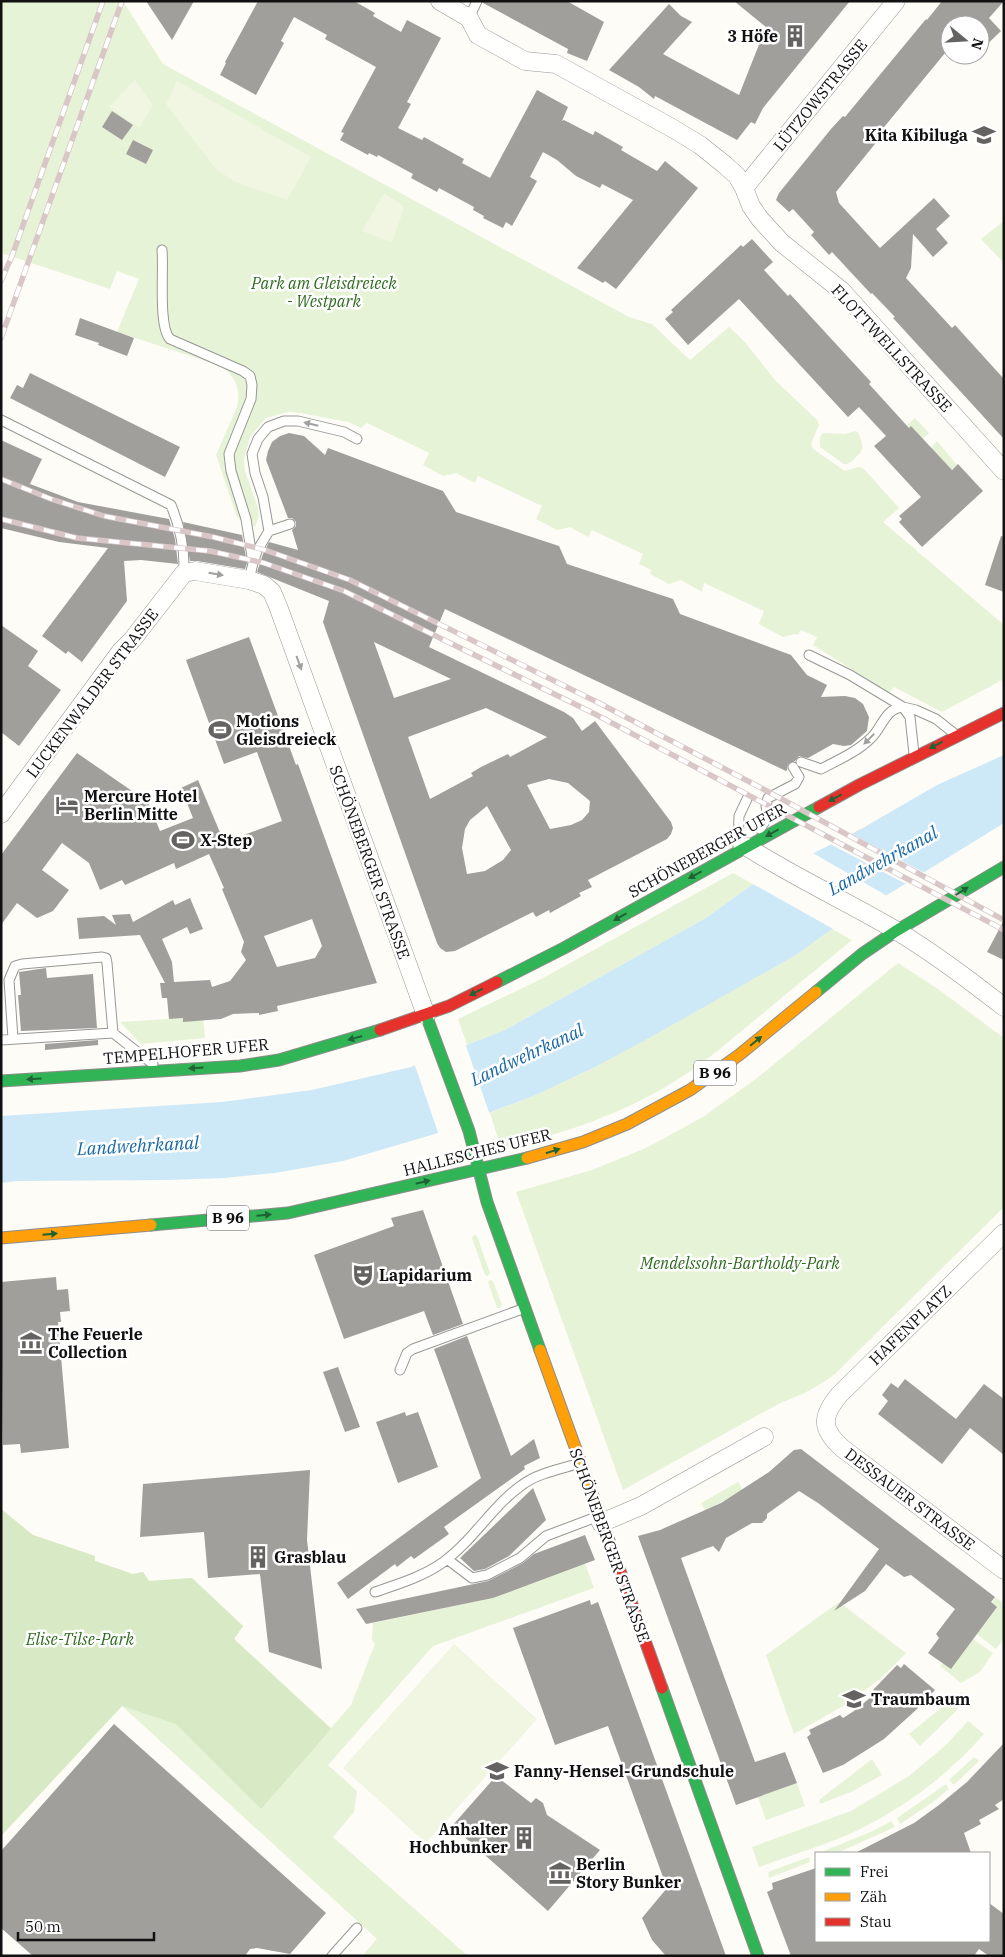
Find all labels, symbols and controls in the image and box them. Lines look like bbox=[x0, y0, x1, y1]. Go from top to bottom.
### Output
north arrow bbox=[940, 15, 990, 65]
building icon: 3 Höfe bbox=[782, 23, 808, 49]
place label: 3 Höfe bbox=[728, 26, 778, 46]
street label: LÜTZOWSTRASSE bbox=[769, 35, 871, 155]
text: N bbox=[967, 36, 988, 52]
school or university icon: Kita Kibiluga bbox=[971, 122, 997, 148]
place label: Kita Kibiluga bbox=[865, 125, 968, 145]
park label: Park am Gleisdreieck - Westpark bbox=[250, 273, 397, 311]
street label: FLOTTWELLSTRASSE bbox=[828, 280, 956, 416]
one-way arrow bbox=[304, 420, 319, 428]
one-way arrow bbox=[209, 571, 225, 579]
street label: LUCKENWALDER STRASSE bbox=[22, 604, 162, 782]
one-way arrow bbox=[295, 656, 303, 671]
place label: Motions Gleisdreieck bbox=[236, 711, 336, 749]
sports icon: Motions Gleisdreieck bbox=[207, 717, 233, 743]
one-way arrow bbox=[863, 733, 875, 745]
one-way arrow bbox=[929, 741, 943, 749]
street label: SCHÖNEBERGER STRASSE bbox=[326, 762, 414, 962]
place label: Mercure Hotel Berlin Mitte bbox=[84, 786, 197, 824]
hotel icon: Mercure Hotel Berlin Mitte bbox=[54, 792, 80, 818]
one-way arrow bbox=[828, 794, 841, 803]
street label: SCHÖNEBERGER UFER bbox=[625, 798, 790, 902]
water label: Landwehrkanal bbox=[823, 820, 943, 901]
sports icon: X-Step bbox=[170, 827, 196, 853]
one-way arrow bbox=[765, 829, 779, 837]
place label: X-Step bbox=[200, 830, 252, 850]
one-way arrow bbox=[689, 871, 702, 880]
one-way arrow bbox=[955, 886, 968, 896]
one-way arrow bbox=[613, 913, 628, 921]
one-way arrow bbox=[469, 988, 483, 996]
water label: Landwehrkanal bbox=[466, 1018, 588, 1091]
street label: TEMPELHOFER UFER bbox=[102, 1034, 270, 1068]
one-way arrow bbox=[347, 1034, 362, 1042]
one-way arrow bbox=[749, 1036, 762, 1047]
road number: B 96 bbox=[694, 1060, 736, 1086]
one-way arrow bbox=[188, 1065, 204, 1073]
one-way arrow bbox=[25, 1075, 41, 1083]
street label: HALLESCHES UFER bbox=[401, 1124, 553, 1180]
water label: Landwehrkanal bbox=[75, 1131, 200, 1160]
one-way arrow bbox=[546, 1146, 561, 1154]
one-way arrow bbox=[416, 1178, 431, 1186]
road number: B 96 bbox=[207, 1206, 249, 1230]
one-way arrow bbox=[256, 1211, 272, 1219]
one-way arrow bbox=[42, 1229, 58, 1237]
park label: Mendelssohn-Bartholdy-Park bbox=[639, 1253, 840, 1273]
theatre icon: Lapidarium bbox=[350, 1262, 376, 1288]
place label: Lapidarium bbox=[379, 1265, 473, 1285]
street label: HAFENPLATZ bbox=[865, 1281, 955, 1369]
place label: The Feuerle Collection bbox=[48, 1324, 143, 1362]
museum icon: The Feuerle Collection bbox=[18, 1330, 44, 1356]
street label: DESSAUER STRASSE bbox=[841, 1444, 979, 1554]
street label: SCHÖNEBERGER STRASSE bbox=[566, 1445, 654, 1645]
building icon: Grasblau bbox=[245, 1544, 271, 1570]
place label: Grasblau bbox=[274, 1547, 346, 1567]
park label: Elise-Tilse-Park bbox=[25, 1629, 135, 1649]
school or university icon: Traumbaum bbox=[841, 1686, 867, 1712]
place label: Traumbaum bbox=[871, 1689, 971, 1709]
school or university icon: Fanny-Hensel-Grundschule bbox=[484, 1758, 510, 1784]
place label: Fanny-Hensel-Grundschule bbox=[514, 1761, 734, 1781]
place label: Anhalter Hochbunker bbox=[409, 1819, 508, 1857]
building icon: Anhalter Hochbunker bbox=[511, 1825, 537, 1851]
legend bbox=[815, 1852, 990, 1942]
place label: Berlin Story Bunker bbox=[576, 1854, 681, 1892]
museum icon: Berlin Story Bunker bbox=[547, 1860, 573, 1886]
text: Frei bbox=[860, 1862, 889, 1881]
text: Zäh bbox=[860, 1887, 887, 1906]
scale bar bbox=[18, 1910, 154, 1942]
text: Stau bbox=[860, 1912, 892, 1931]
text: 50 m bbox=[25, 1917, 61, 1936]

